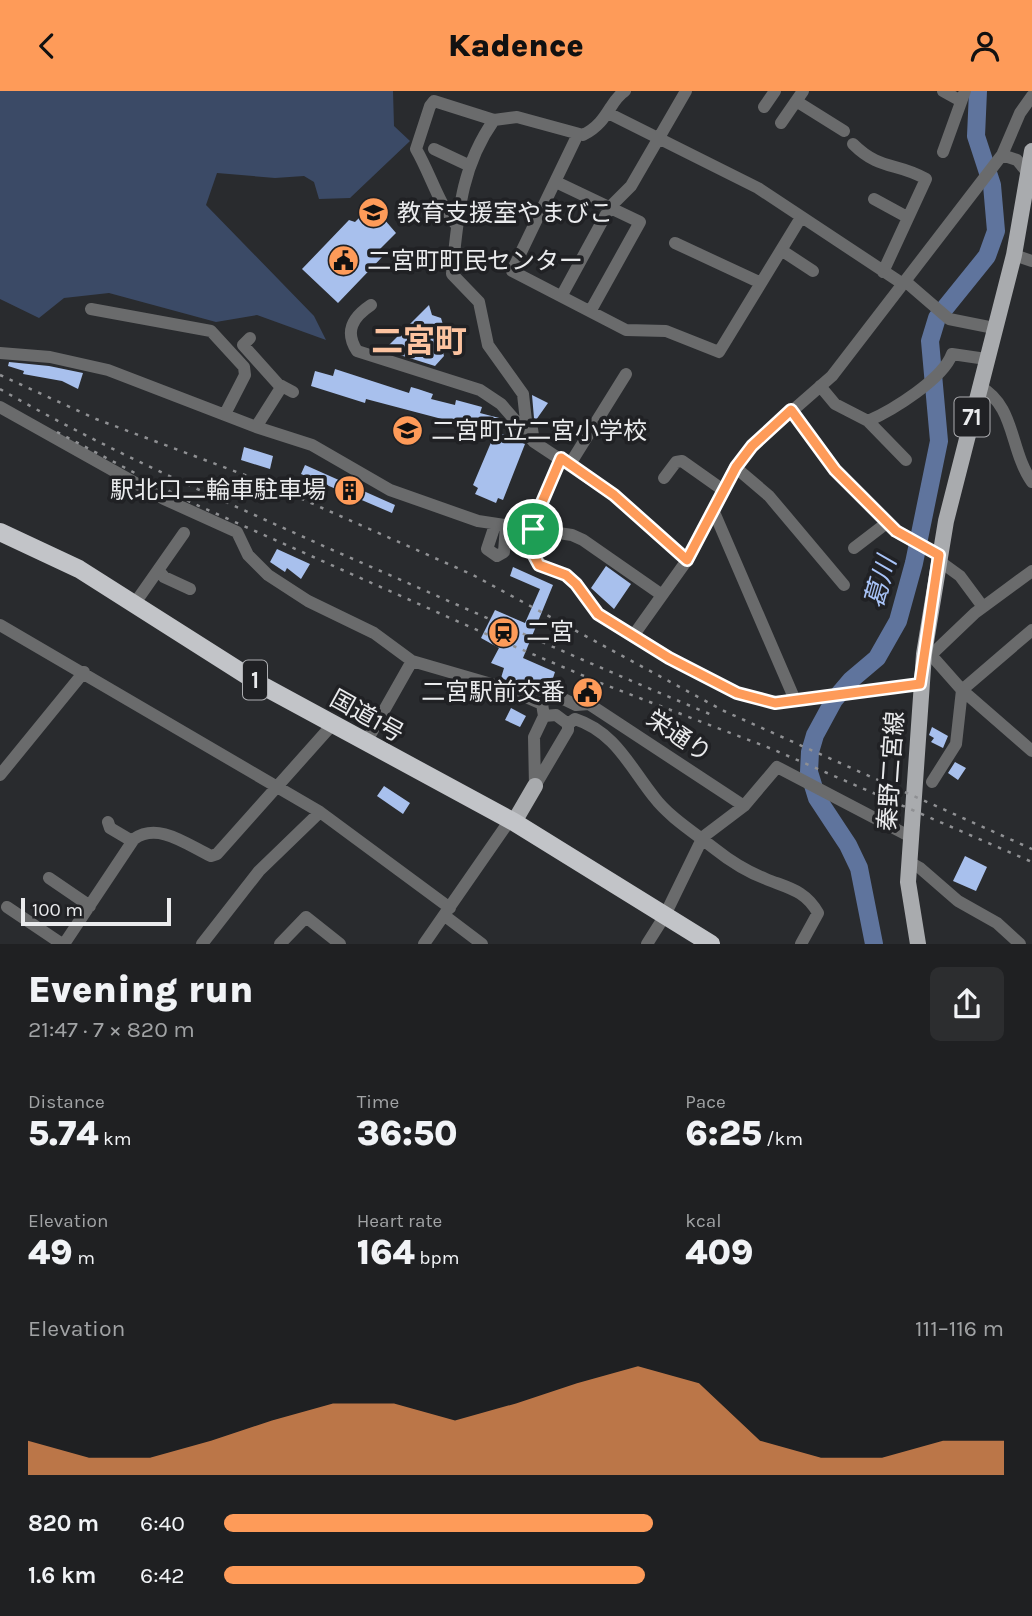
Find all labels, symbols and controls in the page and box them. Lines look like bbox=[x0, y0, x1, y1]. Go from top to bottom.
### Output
icon: back bbox=[28, 27, 66, 65]
text: Kadence bbox=[448, 27, 584, 64]
icon: person bbox=[966, 27, 1004, 65]
school or university icon: 教育支援室やまびこ bbox=[357, 196, 391, 230]
place label: 教育支援室やまびこ bbox=[397, 199, 613, 227]
public building icon: 二宮町町民センター bbox=[327, 244, 361, 278]
place label: 二宮町町民センター bbox=[367, 247, 583, 275]
district label: 二宮町 bbox=[371, 323, 467, 360]
road number: 71 bbox=[954, 397, 990, 437]
school or university icon: 二宮町立二宮小学校 bbox=[391, 414, 425, 448]
place label: 二宮町立二宮小学校 bbox=[431, 417, 647, 445]
building icon: 駅北口二輪車駐車場 bbox=[332, 473, 366, 507]
place label: 駅北口二輪車駐車場 bbox=[110, 476, 326, 504]
pin bbox=[503, 499, 563, 559]
icon: arrive bbox=[514, 510, 552, 548]
water label: 葛川 bbox=[858, 550, 903, 611]
station icon: 二宮 bbox=[486, 615, 520, 649]
place label: 二宮 bbox=[526, 618, 574, 646]
road number: 1 bbox=[243, 660, 267, 699]
public building icon: 二宮駅前交番 bbox=[571, 675, 605, 709]
place label: 二宮駅前交番 bbox=[421, 678, 565, 706]
street label: 国道1号 bbox=[325, 684, 409, 748]
street label: 栄通り bbox=[641, 704, 717, 768]
street label: 秦野二宮線 bbox=[873, 710, 909, 832]
scale bar bbox=[21, 895, 172, 927]
text: 100 m bbox=[32, 899, 83, 921]
text: Evening run bbox=[28, 967, 253, 1012]
button: share bbox=[930, 967, 1004, 1041]
text: 21:47 · 7 × 820 m bbox=[28, 1016, 195, 1043]
text: Distance bbox=[28, 1091, 105, 1113]
text: Time bbox=[357, 1091, 399, 1113]
text: Pace bbox=[685, 1091, 726, 1113]
text: 5.74 bbox=[28, 1113, 99, 1154]
text: 36:50 bbox=[357, 1113, 458, 1154]
text: 6:25 bbox=[685, 1113, 762, 1154]
text: km bbox=[99, 1128, 132, 1150]
text: /km bbox=[762, 1128, 803, 1150]
text: Elevation bbox=[28, 1210, 108, 1232]
text: Heart rate bbox=[357, 1210, 442, 1232]
text: kcal bbox=[685, 1210, 722, 1232]
text: 49 bbox=[28, 1232, 73, 1273]
text: 164 bbox=[357, 1232, 415, 1273]
text: 409 bbox=[685, 1232, 754, 1273]
text: m bbox=[73, 1247, 95, 1269]
text: bpm bbox=[415, 1247, 459, 1269]
text: Elevation bbox=[28, 1315, 125, 1342]
text: 111–116 m bbox=[915, 1315, 1004, 1342]
text: 820 m bbox=[28, 1510, 99, 1537]
text: 6:40 bbox=[140, 1510, 185, 1537]
text: 1.6 km bbox=[28, 1562, 96, 1589]
text: 6:42 bbox=[140, 1562, 185, 1589]

